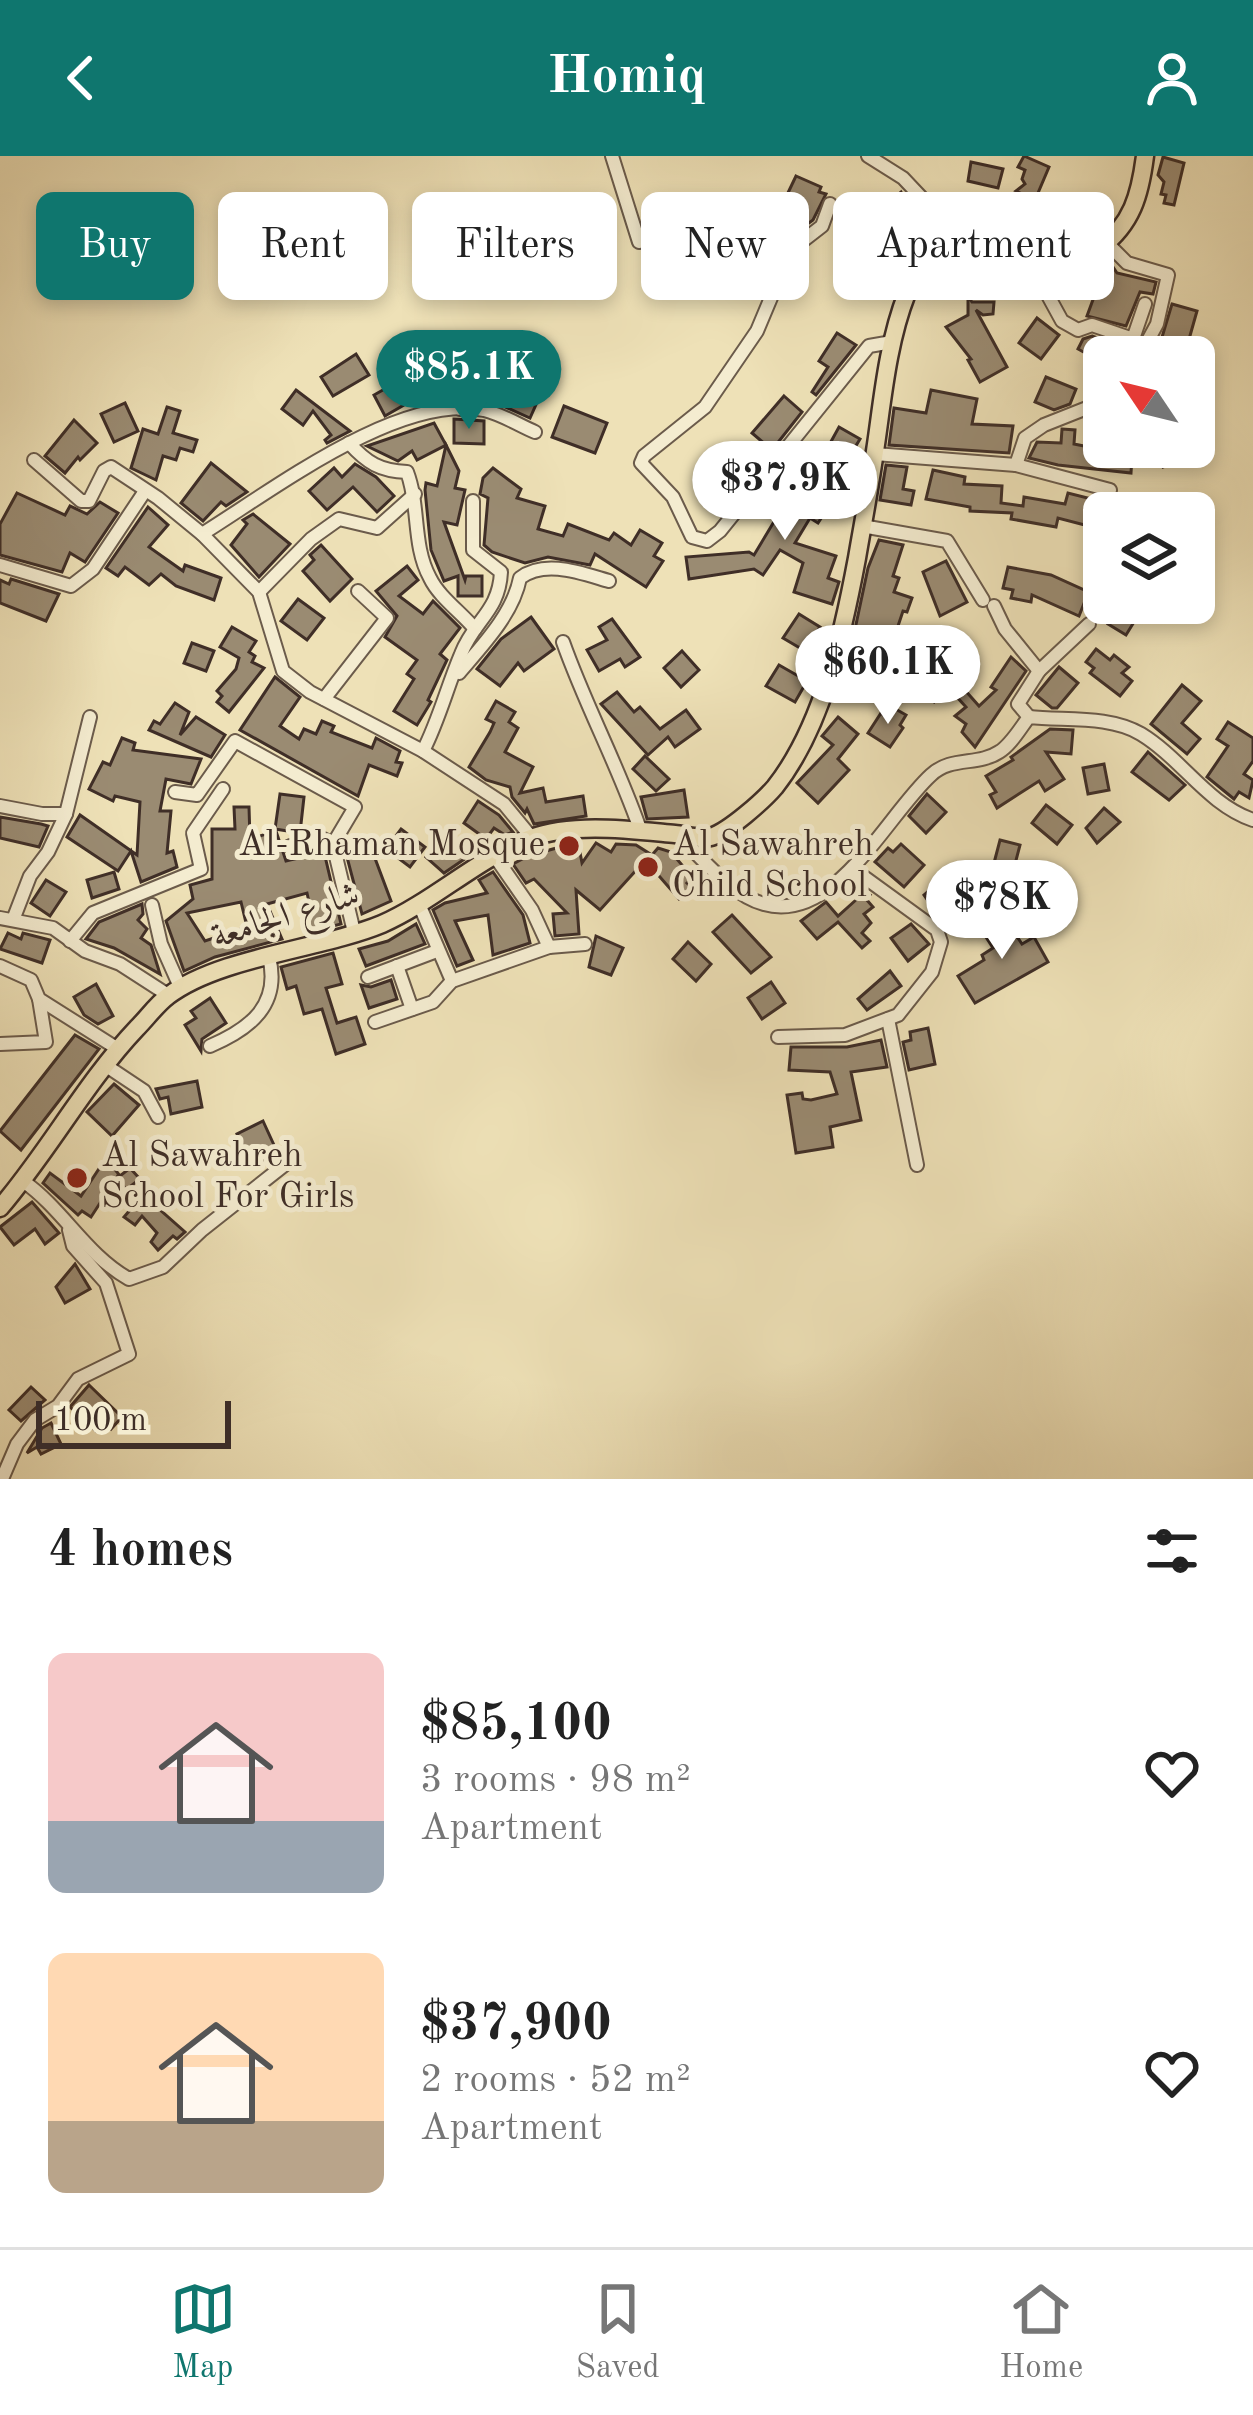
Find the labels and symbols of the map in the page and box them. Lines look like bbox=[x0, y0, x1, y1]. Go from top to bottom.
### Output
pin: $85.1K bbox=[371, 330, 567, 432]
north arrow bbox=[1083, 336, 1215, 468]
pin: $37.9K bbox=[687, 441, 883, 543]
pin: $60.1K bbox=[790, 625, 986, 727]
place label: Al-Rhaman Mosque bbox=[238, 828, 545, 864]
place label: Al Sawahreh Child School bbox=[672, 828, 874, 905]
marker: Al-Rhaman Mosque bbox=[556, 833, 582, 859]
marker: Al Sawahreh Child School bbox=[635, 854, 661, 880]
pin: $78K bbox=[931, 860, 1073, 962]
street label: شارع الجامعة bbox=[208, 878, 367, 965]
place label: Al Sawahreh School For Girls bbox=[101, 1139, 354, 1216]
marker: Al Sawahreh School For Girls bbox=[64, 1165, 90, 1191]
scale bar bbox=[36, 1395, 231, 1448]

